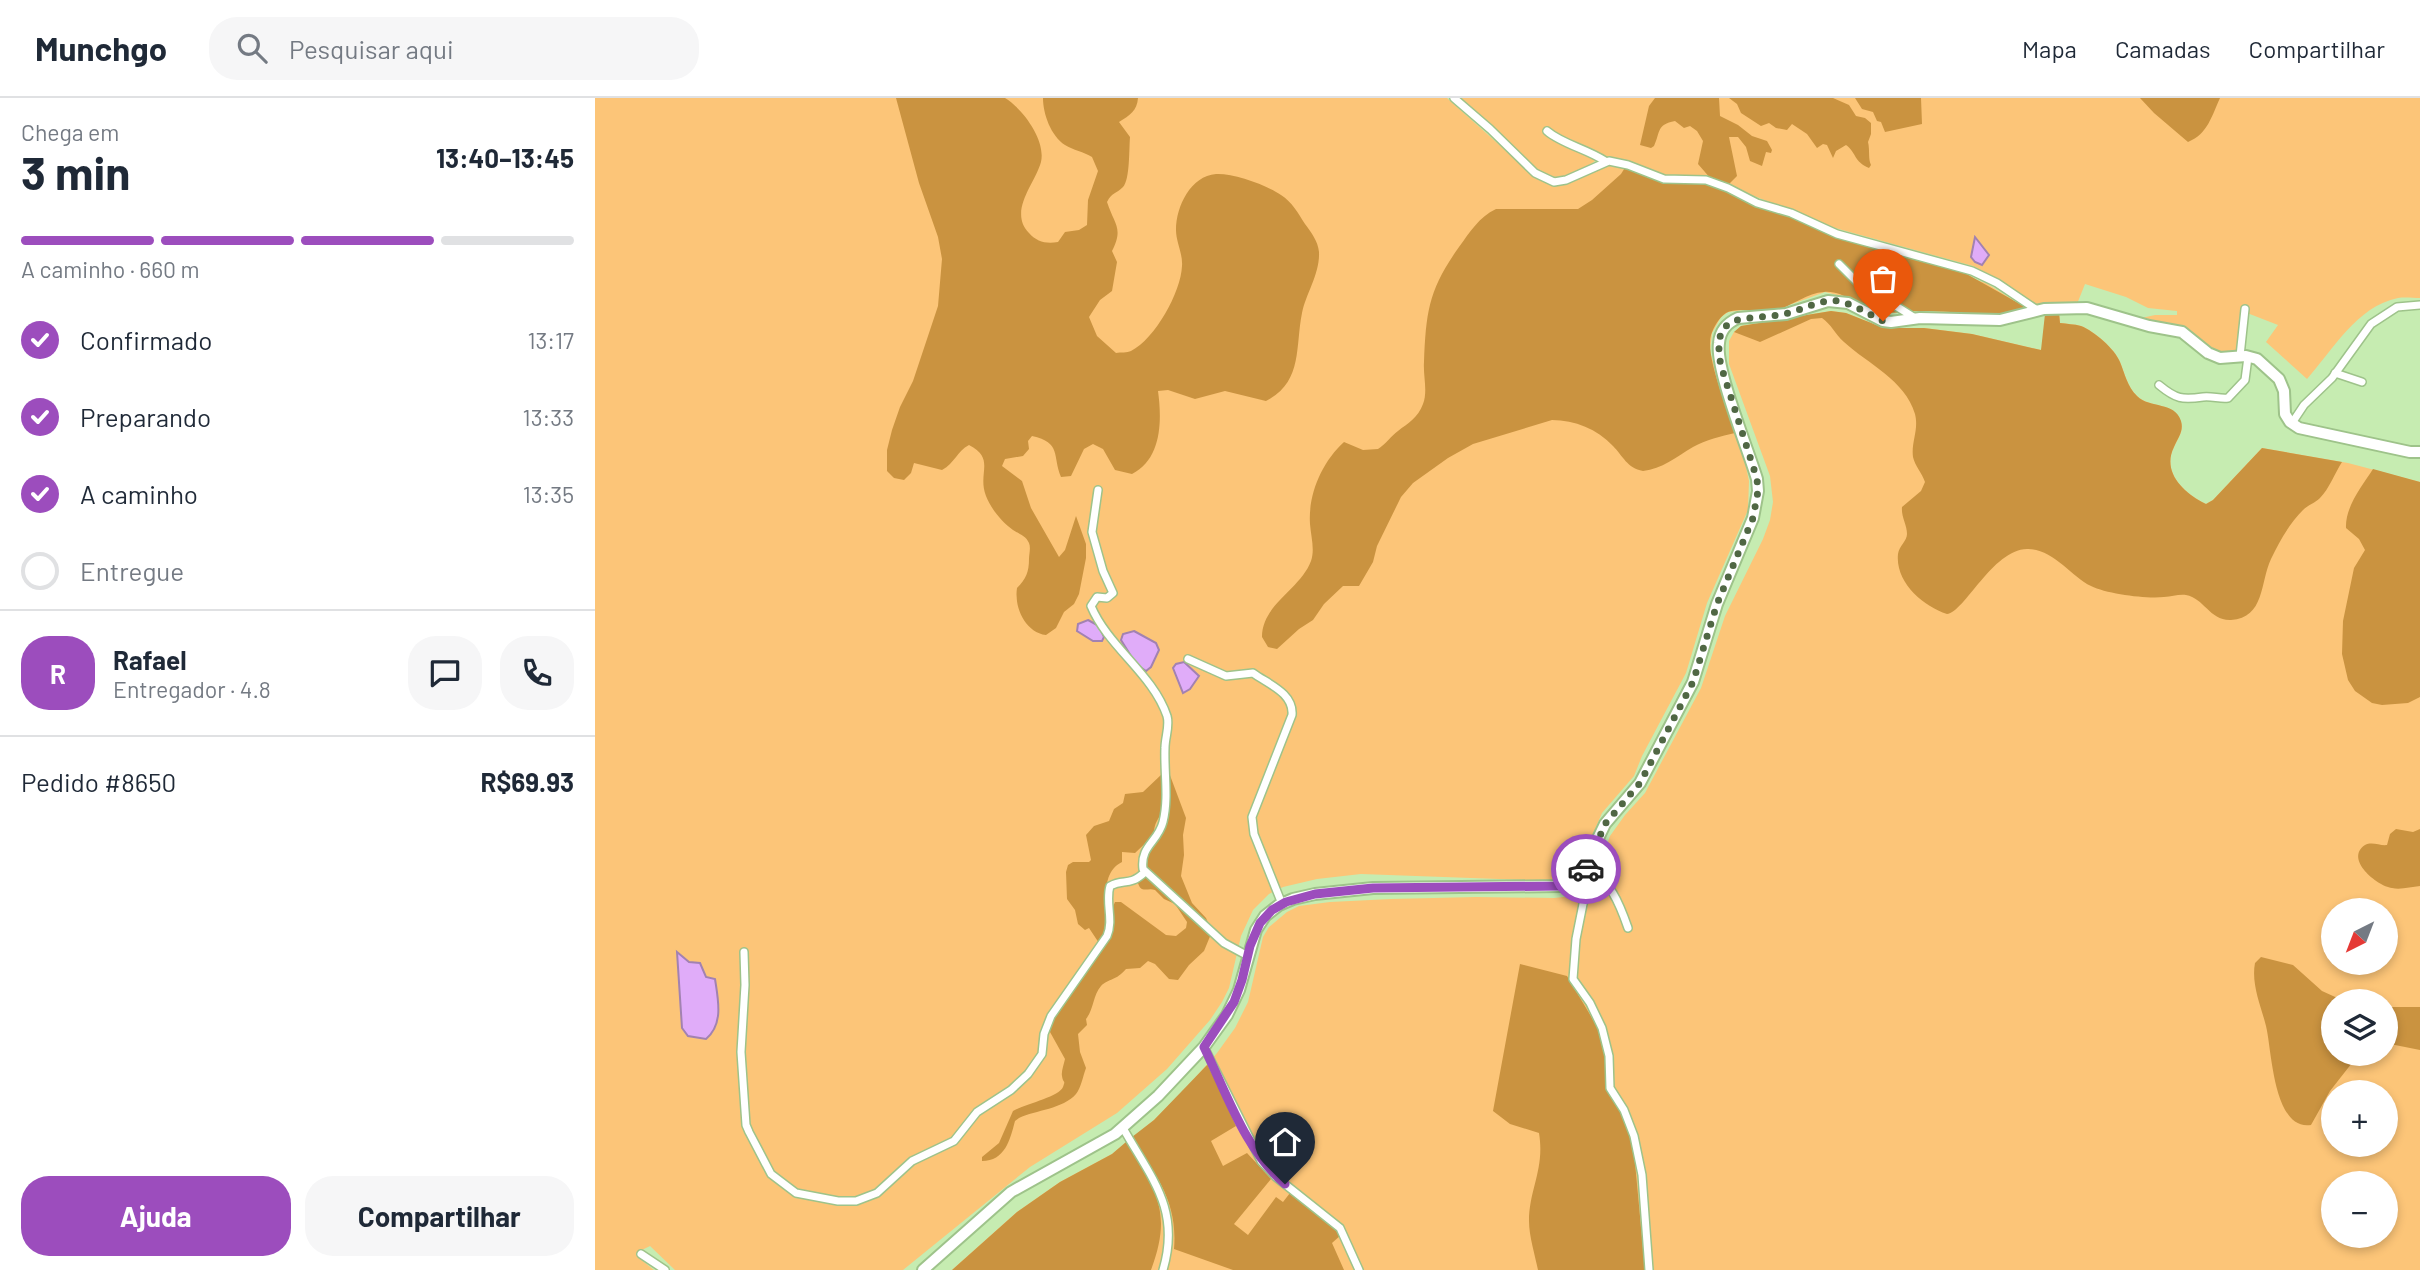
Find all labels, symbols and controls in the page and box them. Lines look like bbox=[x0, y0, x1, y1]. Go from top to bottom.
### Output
search box bbox=[209, 17, 699, 80]
text: Munchgo bbox=[35, 28, 167, 68]
icon: search bbox=[233, 29, 271, 67]
text: Pesquisar aqui bbox=[289, 33, 454, 64]
text: Mapa bbox=[2022, 34, 2077, 63]
text: Camadas bbox=[2115, 34, 2211, 63]
text: Compartilhar bbox=[2249, 34, 2385, 63]
text: Chega em bbox=[21, 118, 119, 146]
text: 13:40–13:45 bbox=[436, 142, 574, 173]
text: 3 min bbox=[21, 144, 130, 199]
pin bbox=[1853, 249, 1913, 321]
text: A caminho · 660 m bbox=[21, 255, 200, 283]
icon: bag bbox=[1864, 260, 1902, 298]
icon: check bbox=[21, 321, 59, 359]
text: Confirmado bbox=[80, 324, 212, 355]
text: 13:17 bbox=[527, 326, 574, 354]
icon: check bbox=[21, 398, 59, 436]
text: Preparando bbox=[80, 401, 211, 432]
text: 13:33 bbox=[523, 403, 574, 431]
icon: check bbox=[21, 475, 59, 513]
text: A caminho bbox=[80, 478, 198, 509]
text: 13:35 bbox=[523, 480, 574, 508]
text: Entregue bbox=[80, 555, 184, 586]
button: chat bbox=[408, 636, 482, 710]
button: phone bbox=[500, 636, 574, 710]
text: Rafael bbox=[113, 644, 187, 675]
text: R bbox=[50, 658, 66, 689]
text: Entregador · 4.8 bbox=[113, 675, 271, 703]
text: Pedido #8650 bbox=[21, 766, 176, 797]
text: R$69.93 bbox=[481, 766, 574, 797]
courier bbox=[1551, 834, 1621, 904]
icon: car bbox=[1567, 850, 1605, 888]
north arrow bbox=[2321, 898, 2397, 975]
map controls bbox=[2321, 898, 2398, 1248]
button: layers bbox=[2321, 989, 2398, 1066]
button: + bbox=[2321, 1080, 2398, 1157]
pin bbox=[1255, 1112, 1315, 1184]
icon: home bbox=[1266, 1123, 1304, 1161]
button: − bbox=[2321, 1171, 2398, 1248]
button: Ajuda bbox=[21, 1176, 291, 1256]
button: Compartilhar bbox=[305, 1176, 574, 1256]

